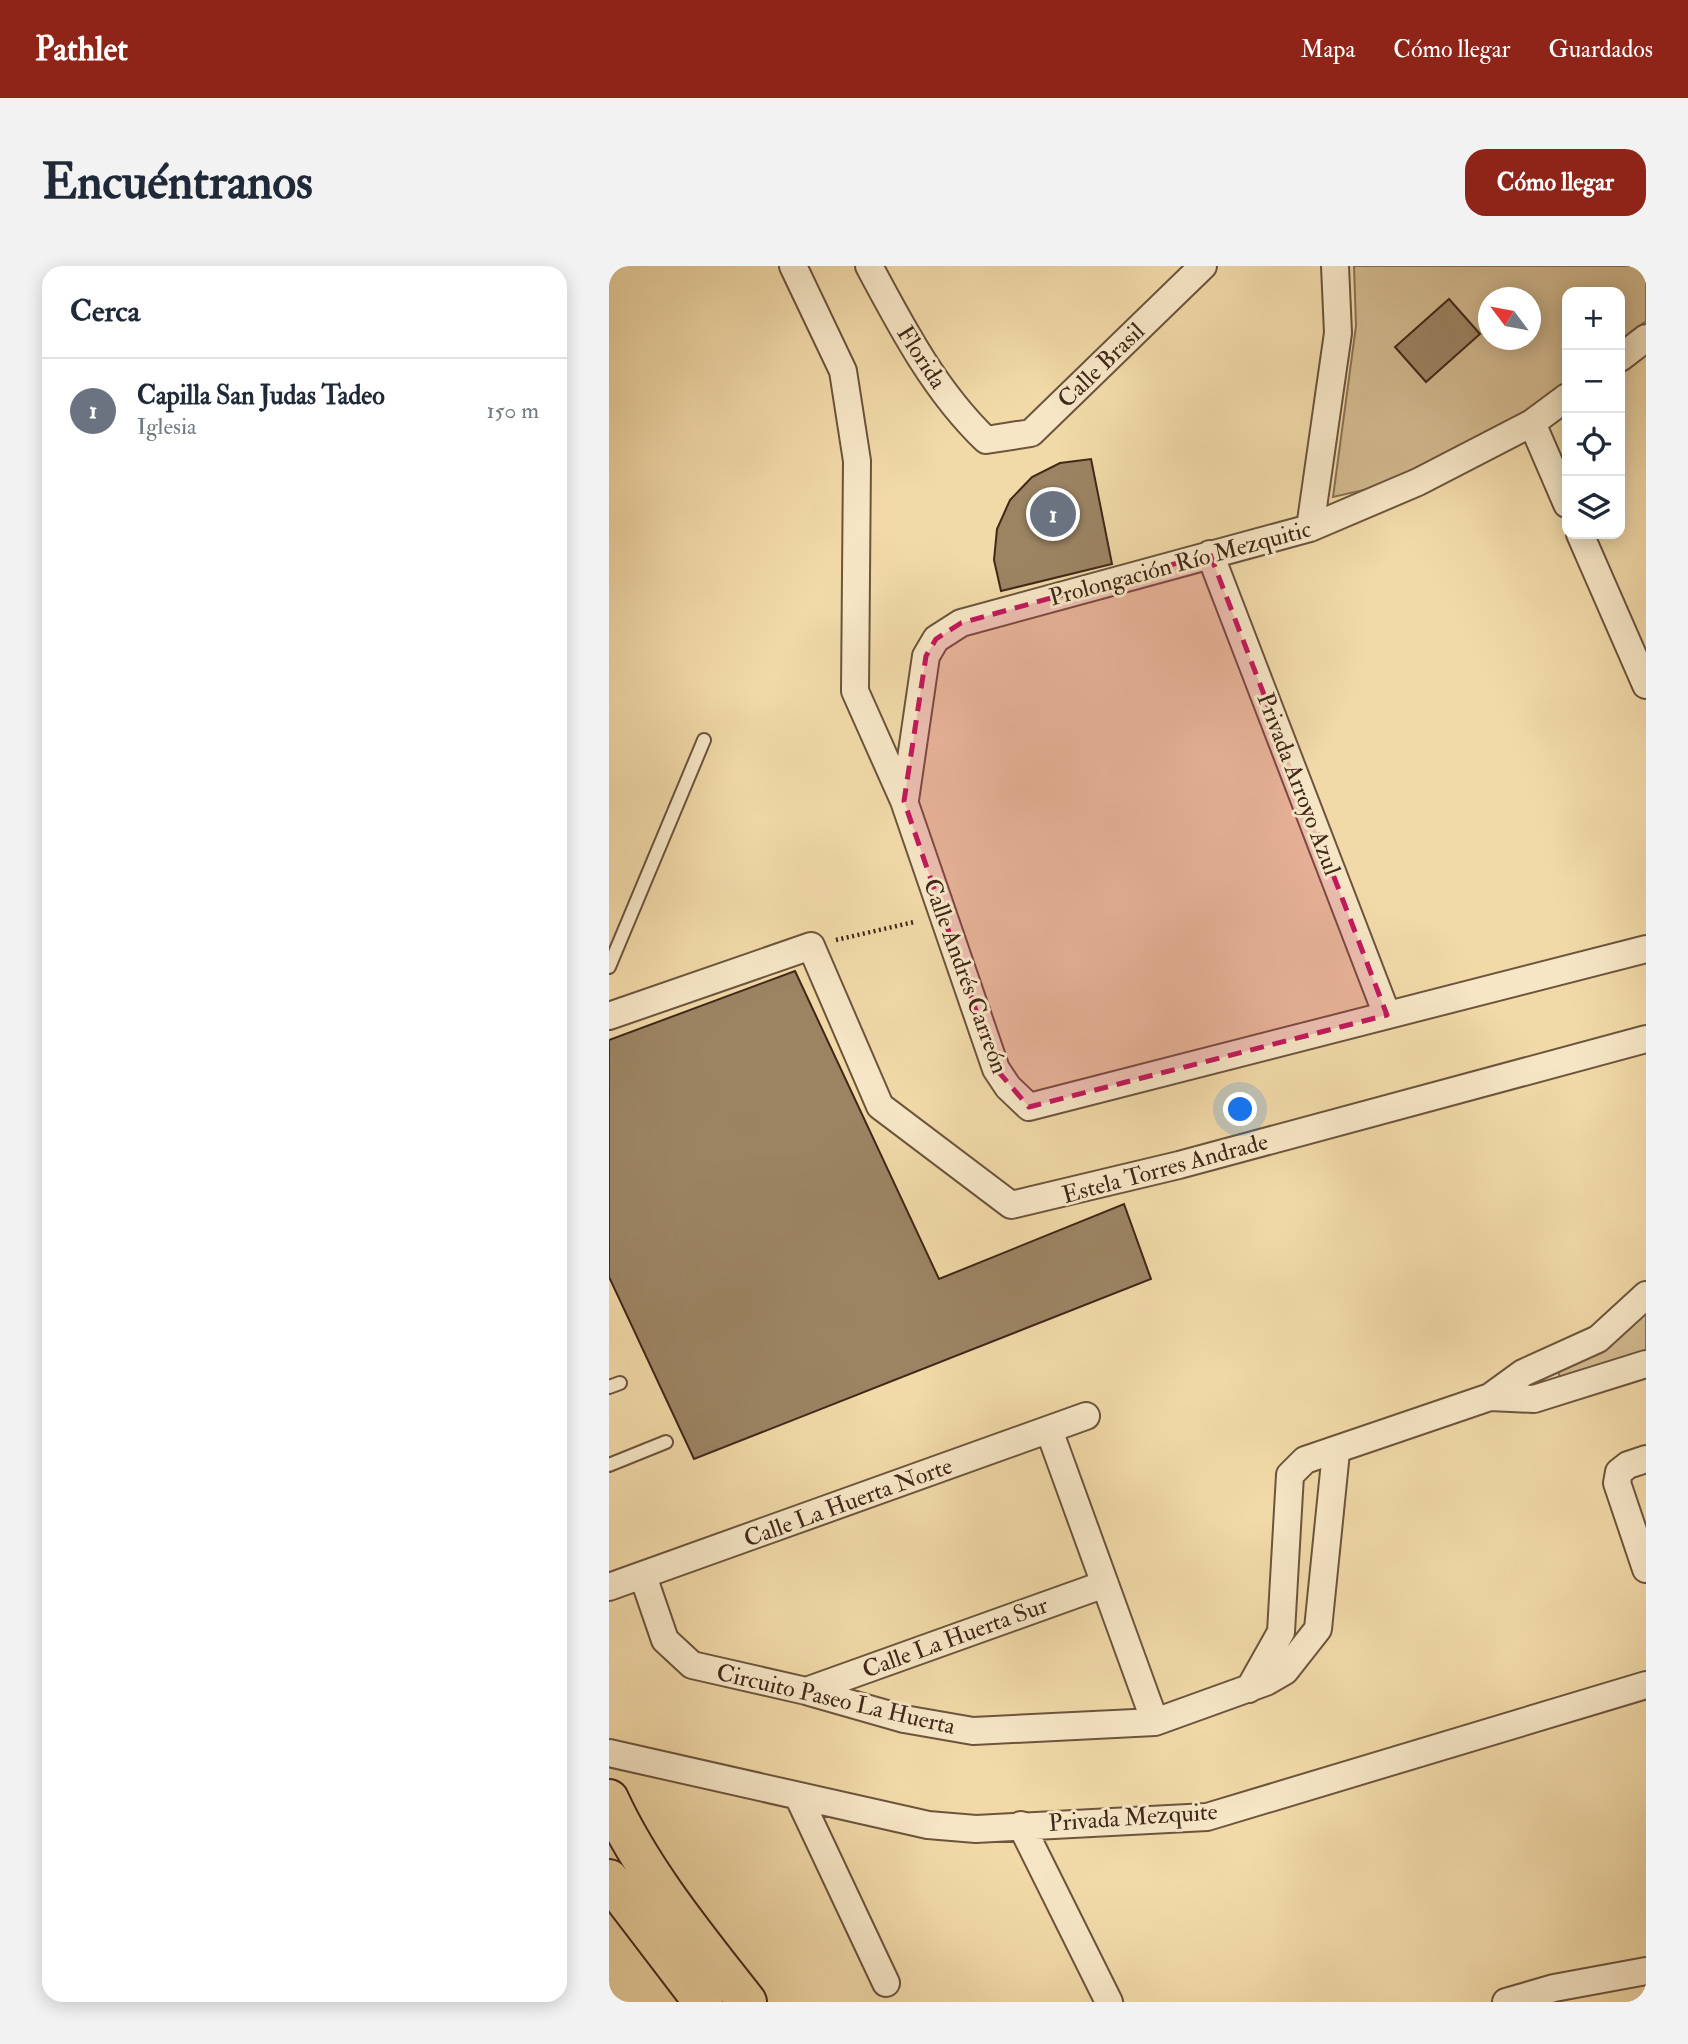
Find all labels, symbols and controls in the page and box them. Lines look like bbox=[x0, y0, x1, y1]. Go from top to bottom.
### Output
text: Pathlet bbox=[35, 29, 128, 70]
text: Mapa bbox=[1300, 34, 1355, 65]
text: Cómo llegar bbox=[1393, 34, 1510, 65]
text: Guardados bbox=[1548, 34, 1653, 65]
button: Cómo llegar bbox=[1465, 149, 1646, 216]
text: Encuéntranos bbox=[42, 152, 313, 213]
north arrow bbox=[1478, 287, 1541, 350]
map controls bbox=[1562, 287, 1625, 539]
button: + bbox=[1562, 287, 1625, 350]
text: Cerca bbox=[70, 293, 140, 330]
street label: Calle Brasil bbox=[1051, 316, 1152, 415]
street label: Florida bbox=[890, 320, 954, 396]
button: − bbox=[1562, 350, 1625, 413]
text: Capilla San Judas Tadeo bbox=[137, 380, 385, 412]
text: 1 bbox=[89, 396, 97, 425]
text: 150 m bbox=[486, 396, 539, 425]
text: Iglesia bbox=[137, 412, 197, 441]
button: locate bbox=[1562, 413, 1625, 476]
button: layers bbox=[1562, 476, 1625, 539]
pin: 1 bbox=[1030, 488, 1076, 540]
street label: Prolongación Río Mezquitic bbox=[1046, 513, 1315, 613]
street label: Privada Arroyo Azul bbox=[1250, 689, 1348, 880]
street label: Calle Andrés Carreón bbox=[916, 874, 1015, 1078]
your location bbox=[1223, 1092, 1257, 1126]
street label: Estela Torres Andrade bbox=[1059, 1126, 1271, 1211]
street label: Calle La Huerta Norte bbox=[740, 1450, 957, 1555]
street label: Calle La Huerta Sur bbox=[858, 1590, 1052, 1685]
street label: Circuito Paseo La Huerta bbox=[713, 1657, 959, 1742]
street label: Privada Mezquite bbox=[1047, 1796, 1219, 1839]

